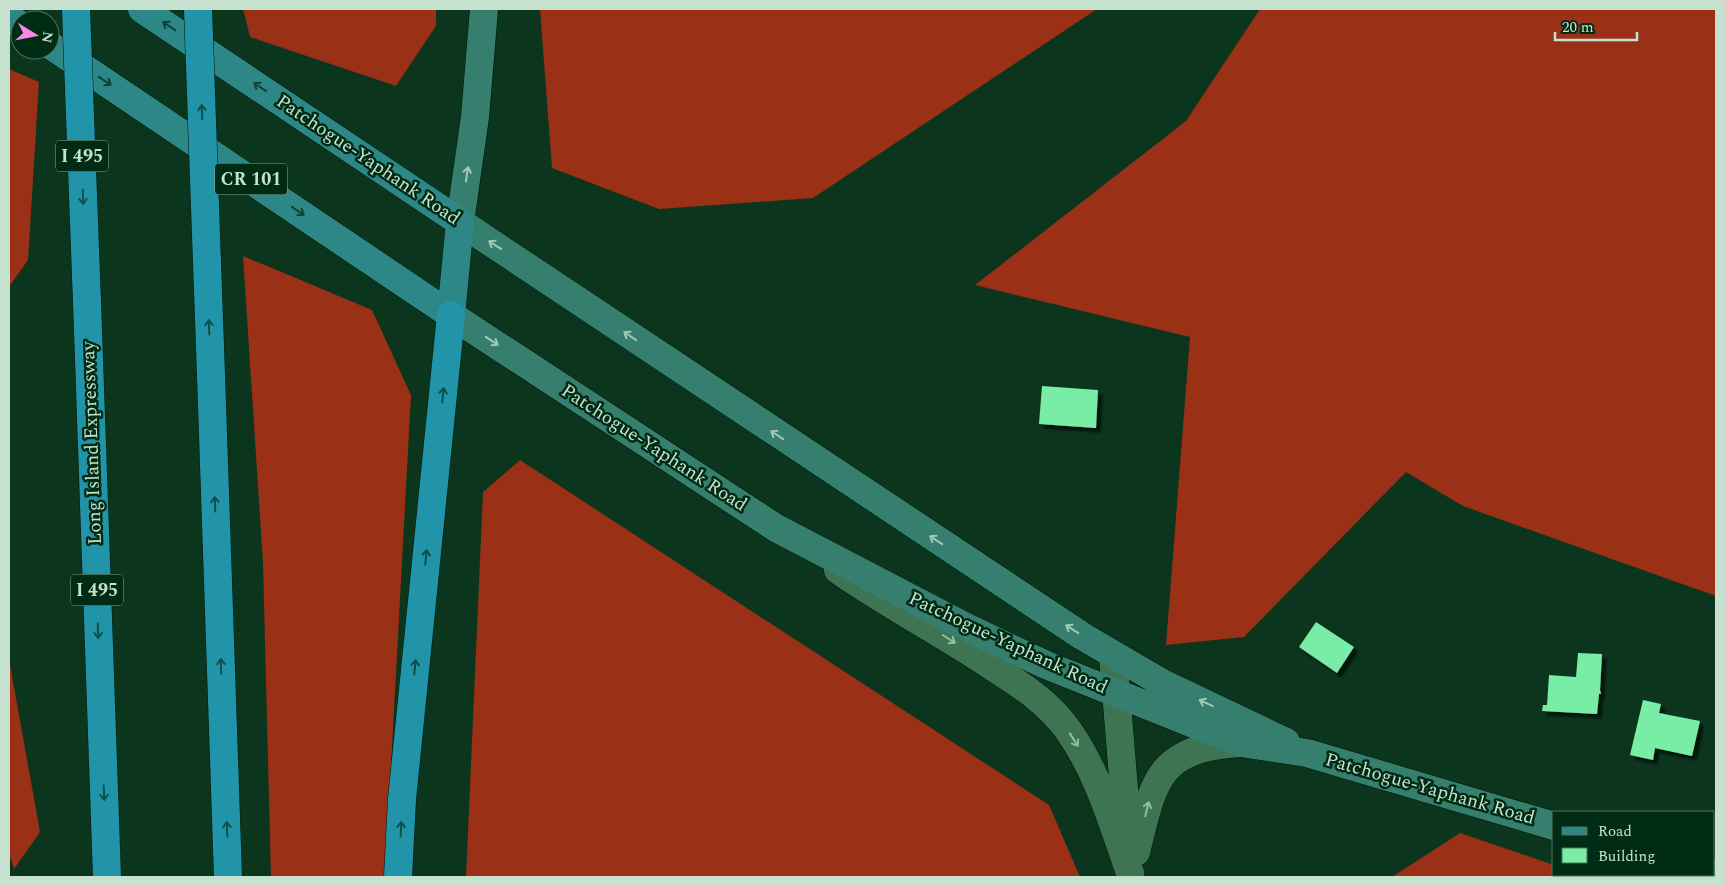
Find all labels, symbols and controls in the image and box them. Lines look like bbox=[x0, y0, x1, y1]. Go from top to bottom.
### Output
north arrow bbox=[10, 10, 60, 60]
scale bar bbox=[1555, 10, 1638, 42]
text: 20 m bbox=[1562, 16, 1594, 39]
one-way arrow bbox=[162, 21, 176, 31]
text: N bbox=[36, 30, 59, 45]
one-way arrow bbox=[98, 76, 112, 87]
one-way arrow bbox=[253, 82, 267, 93]
street label: Patchogue-Yaphank Road bbox=[270, 87, 466, 233]
one-way arrow bbox=[197, 104, 207, 120]
road number: I 495 bbox=[56, 140, 108, 172]
road number: CR 101 bbox=[215, 163, 287, 194]
one-way arrow bbox=[462, 166, 472, 182]
one-way arrow bbox=[78, 189, 88, 205]
one-way arrow bbox=[291, 206, 305, 216]
one-way arrow bbox=[488, 240, 502, 250]
one-way arrow bbox=[205, 319, 214, 335]
one-way arrow bbox=[623, 331, 637, 341]
one-way arrow bbox=[484, 337, 498, 347]
street label: Long Island Expressway bbox=[74, 340, 110, 545]
street label: Patchogue-Yaphank Road bbox=[555, 377, 753, 519]
one-way arrow bbox=[438, 387, 448, 403]
one-way arrow bbox=[771, 430, 785, 440]
one-way arrow bbox=[211, 496, 220, 512]
one-way arrow bbox=[929, 535, 943, 545]
one-way arrow bbox=[421, 549, 431, 565]
road number: I 495 bbox=[71, 574, 123, 606]
street label: Patchogue-Yaphank Road bbox=[904, 584, 1112, 702]
one-way arrow bbox=[94, 623, 103, 639]
one-way arrow bbox=[1065, 624, 1079, 635]
one-way arrow bbox=[942, 634, 956, 644]
one-way arrow bbox=[216, 658, 226, 674]
one-way arrow bbox=[410, 659, 420, 675]
one-way arrow bbox=[1199, 698, 1214, 708]
one-way arrow bbox=[1069, 733, 1080, 747]
street label: Patchogue-Yaphank Road bbox=[1322, 745, 1538, 833]
one-way arrow bbox=[99, 785, 109, 801]
one-way arrow bbox=[1142, 801, 1152, 817]
legend bbox=[1552, 811, 1715, 876]
text: Road bbox=[1598, 820, 1632, 843]
one-way arrow bbox=[222, 821, 231, 837]
one-way arrow bbox=[396, 821, 405, 837]
text: Building bbox=[1598, 845, 1655, 868]

